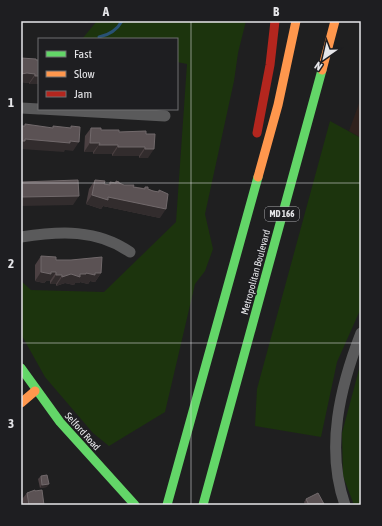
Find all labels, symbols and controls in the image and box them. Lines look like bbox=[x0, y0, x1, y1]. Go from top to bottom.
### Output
text: A bbox=[102, 4, 110, 19]
text: B bbox=[273, 4, 280, 19]
legend bbox=[38, 38, 178, 110]
north arrow bbox=[304, 38, 344, 78]
text: Fast bbox=[74, 47, 92, 61]
text: N bbox=[312, 59, 324, 73]
text: Slow bbox=[74, 67, 95, 81]
text: Jam bbox=[74, 87, 92, 101]
text: 1 bbox=[8, 95, 14, 110]
road number: MD 166 bbox=[265, 207, 299, 221]
street label: Metropolitan Boulevard bbox=[239, 228, 272, 316]
text: 2 bbox=[8, 256, 14, 271]
street label: Selford Road bbox=[63, 410, 103, 453]
text: 3 bbox=[8, 416, 14, 431]

